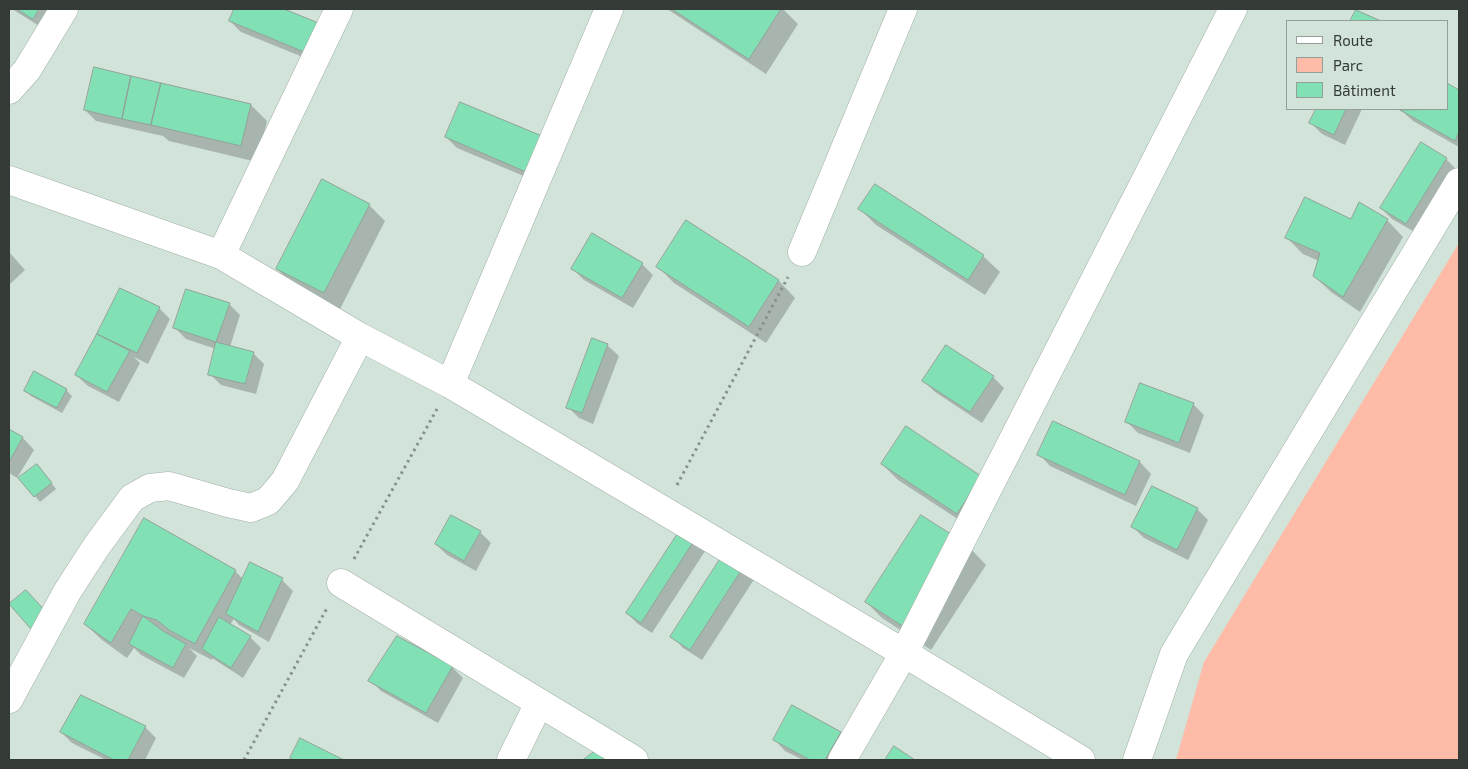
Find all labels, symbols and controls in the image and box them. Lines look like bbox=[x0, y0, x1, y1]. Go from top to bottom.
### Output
legend bbox=[1286, 20, 1448, 110]
text: Route bbox=[1333, 31, 1373, 49]
text: Parc bbox=[1333, 56, 1363, 74]
text: Bâtiment bbox=[1333, 81, 1396, 99]

